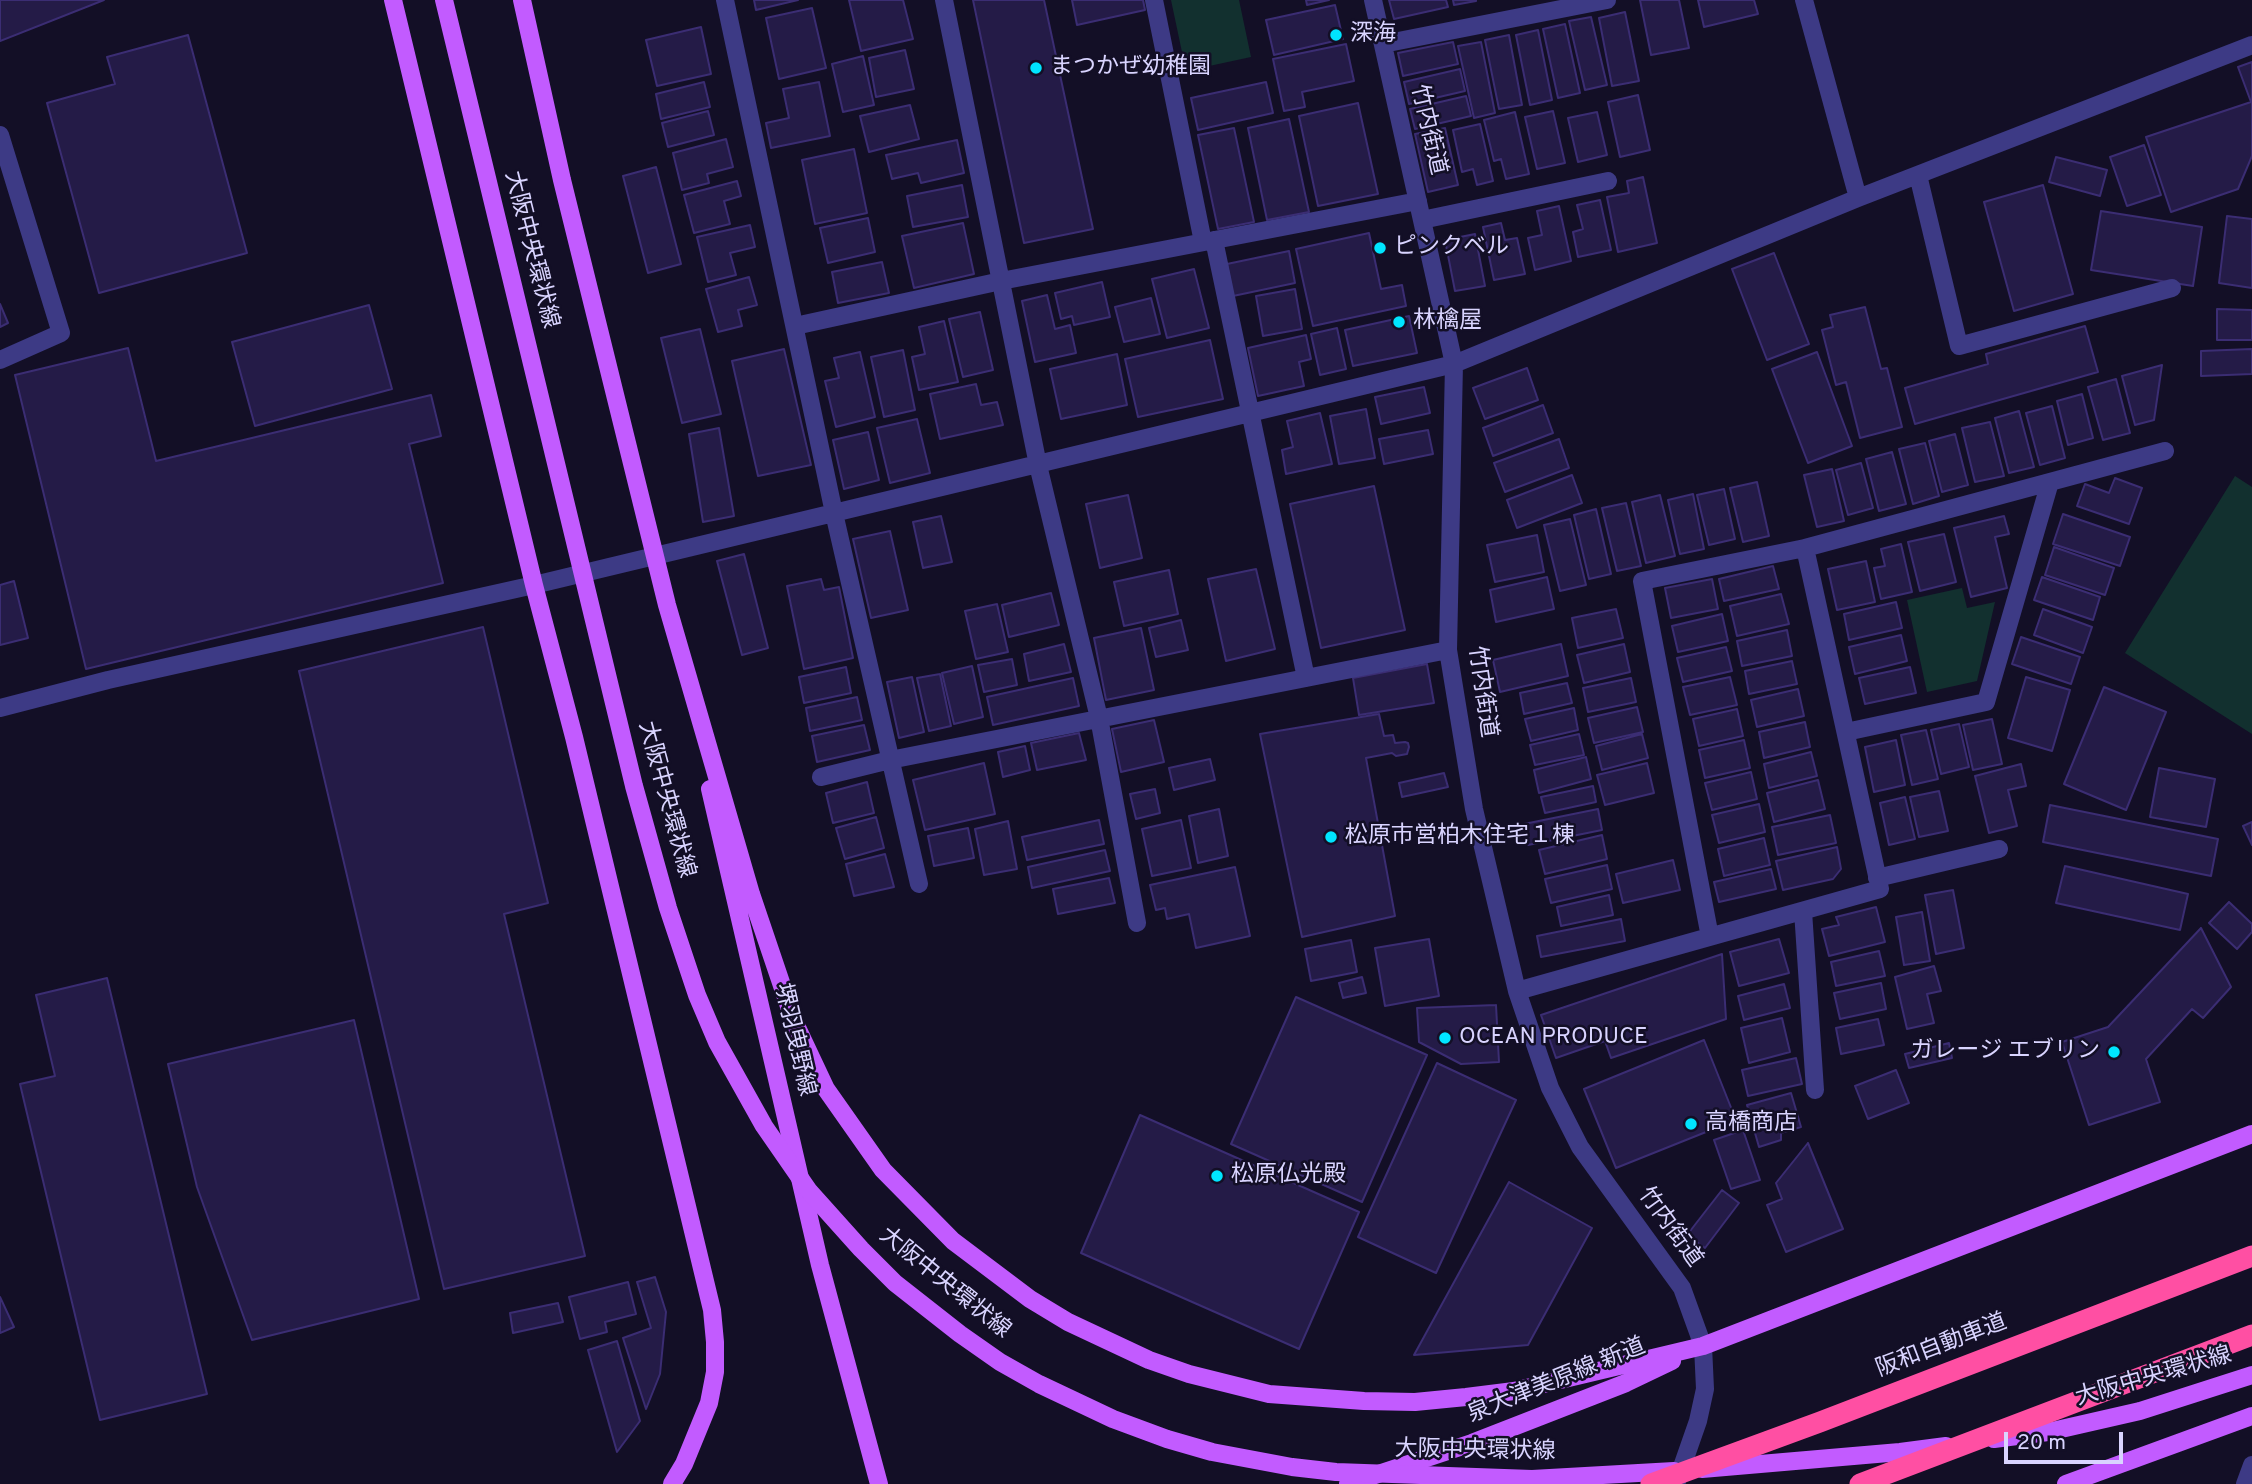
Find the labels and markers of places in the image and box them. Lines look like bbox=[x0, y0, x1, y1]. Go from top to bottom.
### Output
place label: 深海 bbox=[1350, 21, 1396, 49]
marker: 深海 bbox=[1328, 27, 1344, 43]
place label: まつかぜ幼稚園 bbox=[1050, 54, 1211, 82]
marker: まつかぜ幼稚園 bbox=[1028, 60, 1044, 76]
place label: ピンクベル bbox=[1394, 234, 1509, 262]
marker: ピンクベル bbox=[1372, 240, 1388, 256]
place label: 林檎屋 bbox=[1413, 308, 1482, 336]
marker: 林檎屋 bbox=[1391, 314, 1407, 330]
place label: 松原市営柏木住宅１棟 bbox=[1345, 823, 1575, 851]
marker: 松原市営柏木住宅１棟 bbox=[1323, 829, 1339, 845]
place label: OCEAN PRODUCE bbox=[1459, 1024, 1648, 1052]
marker: OCEAN PRODUCE bbox=[1437, 1030, 1453, 1046]
place label: ガレージ エブリン bbox=[1911, 1038, 2100, 1066]
marker: ガレージ エブリン bbox=[2106, 1044, 2122, 1060]
place label: 高橋商店 bbox=[1705, 1110, 1797, 1138]
marker: 高橋商店 bbox=[1683, 1116, 1699, 1132]
place label: 松原仏光殿 bbox=[1231, 1162, 1346, 1190]
marker: 松原仏光殿 bbox=[1209, 1168, 1225, 1184]

